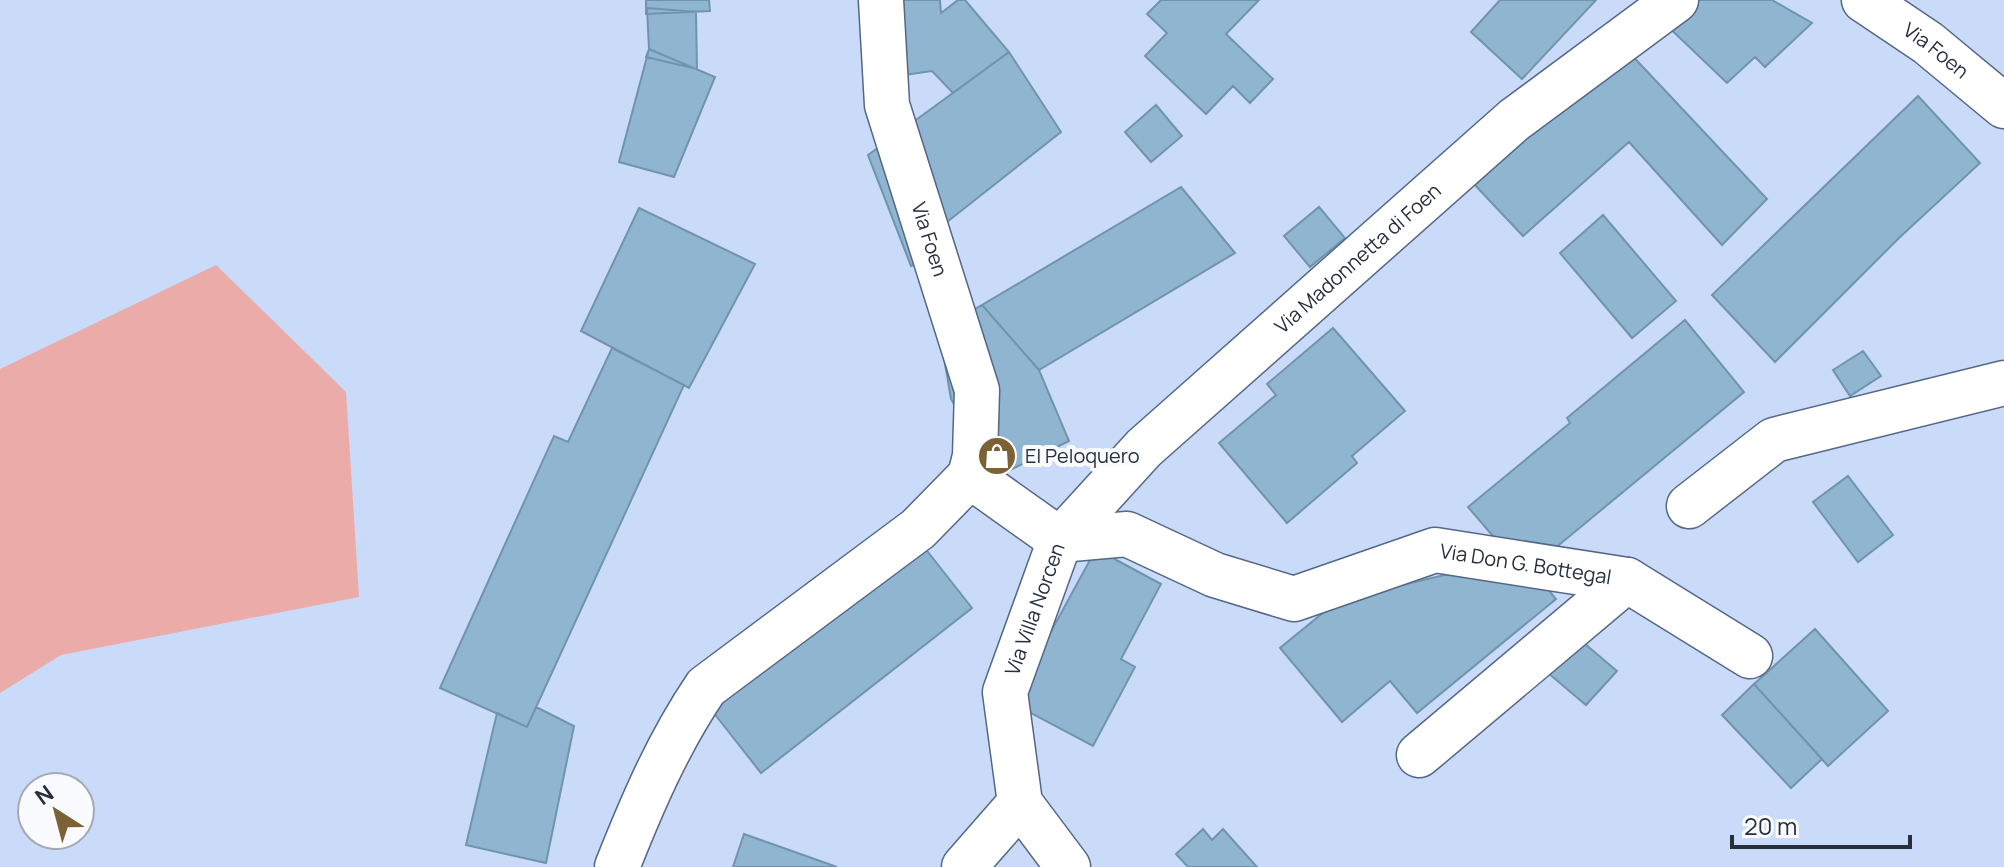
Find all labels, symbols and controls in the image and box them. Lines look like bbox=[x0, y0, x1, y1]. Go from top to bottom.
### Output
street label: Via Foen bbox=[1898, 16, 1975, 84]
street label: Via Madonnetta di Foen bbox=[1269, 177, 1447, 339]
street label: Via Foen bbox=[906, 199, 954, 280]
shop icon: El Peloquero bbox=[976, 435, 1018, 477]
place label: El Peloquero bbox=[1025, 442, 1140, 469]
street label: Via Don G. Bottegal bbox=[1438, 537, 1613, 590]
street label: Via Villa Norcen bbox=[998, 539, 1071, 679]
north arrow bbox=[16, 771, 96, 851]
text: N bbox=[29, 778, 59, 812]
scale bar bbox=[1732, 799, 1910, 849]
text: 20 m bbox=[1744, 809, 1797, 842]

